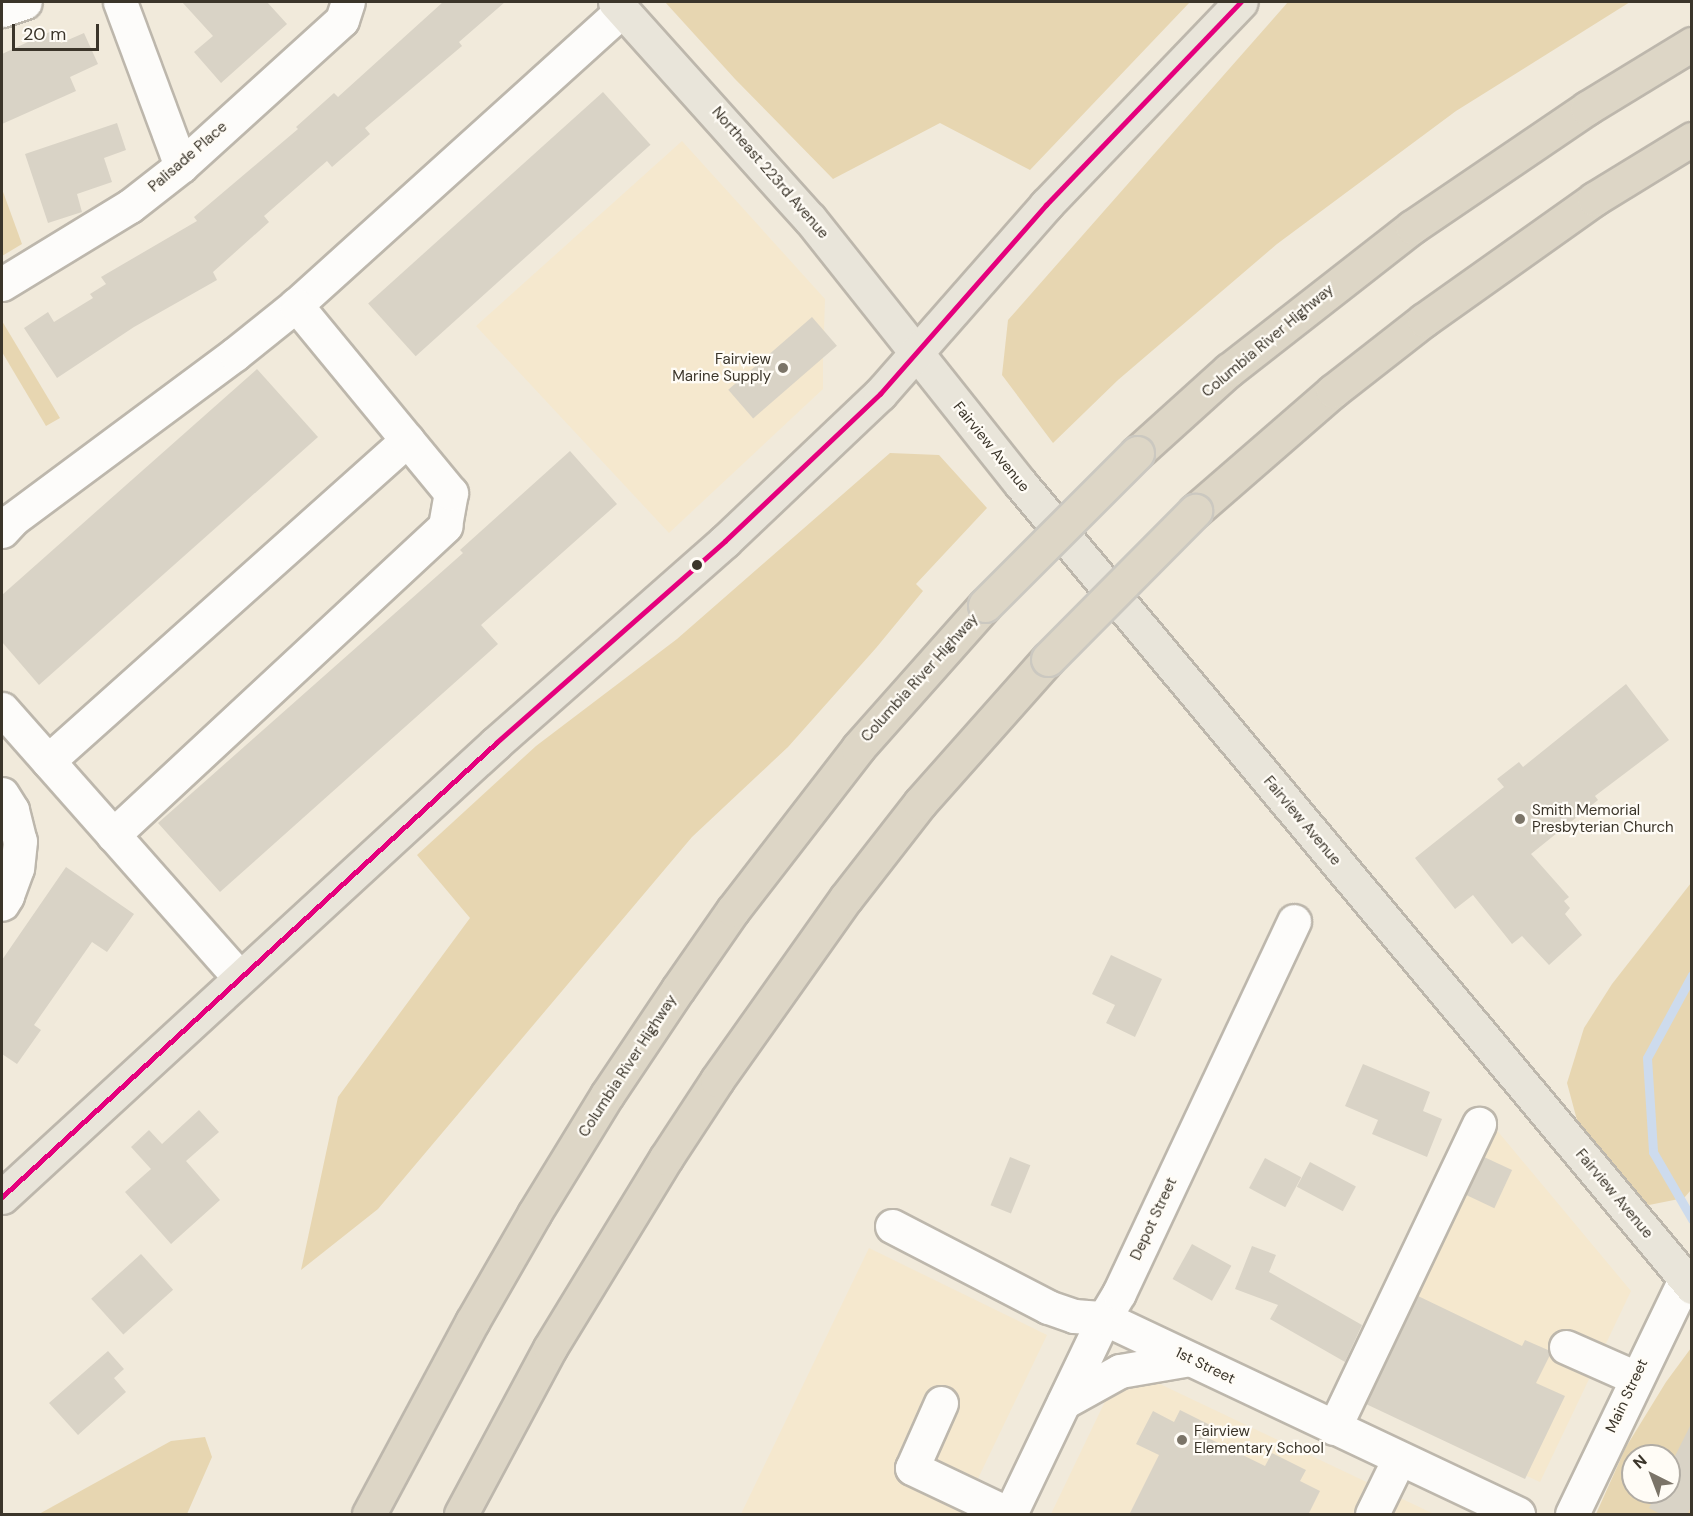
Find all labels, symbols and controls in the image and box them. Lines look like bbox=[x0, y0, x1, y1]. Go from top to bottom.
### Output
scale bar bbox=[15, 12, 102, 50]
text: 20 m bbox=[23, 22, 66, 46]
street label: Northeast 223rd Avenue bbox=[708, 103, 832, 243]
street label: Palisade Place bbox=[145, 118, 231, 196]
street label: Columbia River Highway bbox=[1198, 281, 1338, 401]
place label: Fairview Marine Supply bbox=[672, 350, 771, 385]
marker: Fairview Marine Supply bbox=[776, 361, 790, 375]
street label: Fairview Avenue bbox=[949, 398, 1033, 496]
unlabelled marker bbox=[691, 559, 703, 571]
street label: Columbia River Highway bbox=[858, 610, 982, 746]
street label: Fairview Avenue bbox=[1259, 773, 1345, 869]
place label: Smith Memorial Presbyterian Church bbox=[1532, 801, 1674, 836]
marker: Smith Memorial Presbyterian Church bbox=[1513, 812, 1527, 826]
street label: Columbia River Highway bbox=[575, 991, 681, 1141]
street label: Fairview Avenue bbox=[1571, 1146, 1657, 1242]
street label: Depot Street bbox=[1127, 1175, 1181, 1263]
street label: 1st Street bbox=[1172, 1344, 1238, 1388]
street label: Main Street bbox=[1602, 1356, 1652, 1436]
place label: Fairview Elementary School bbox=[1194, 1422, 1324, 1457]
marker: Fairview Elementary School bbox=[1175, 1433, 1189, 1447]
north arrow bbox=[1621, 1444, 1681, 1504]
text: N bbox=[1629, 1450, 1651, 1473]

